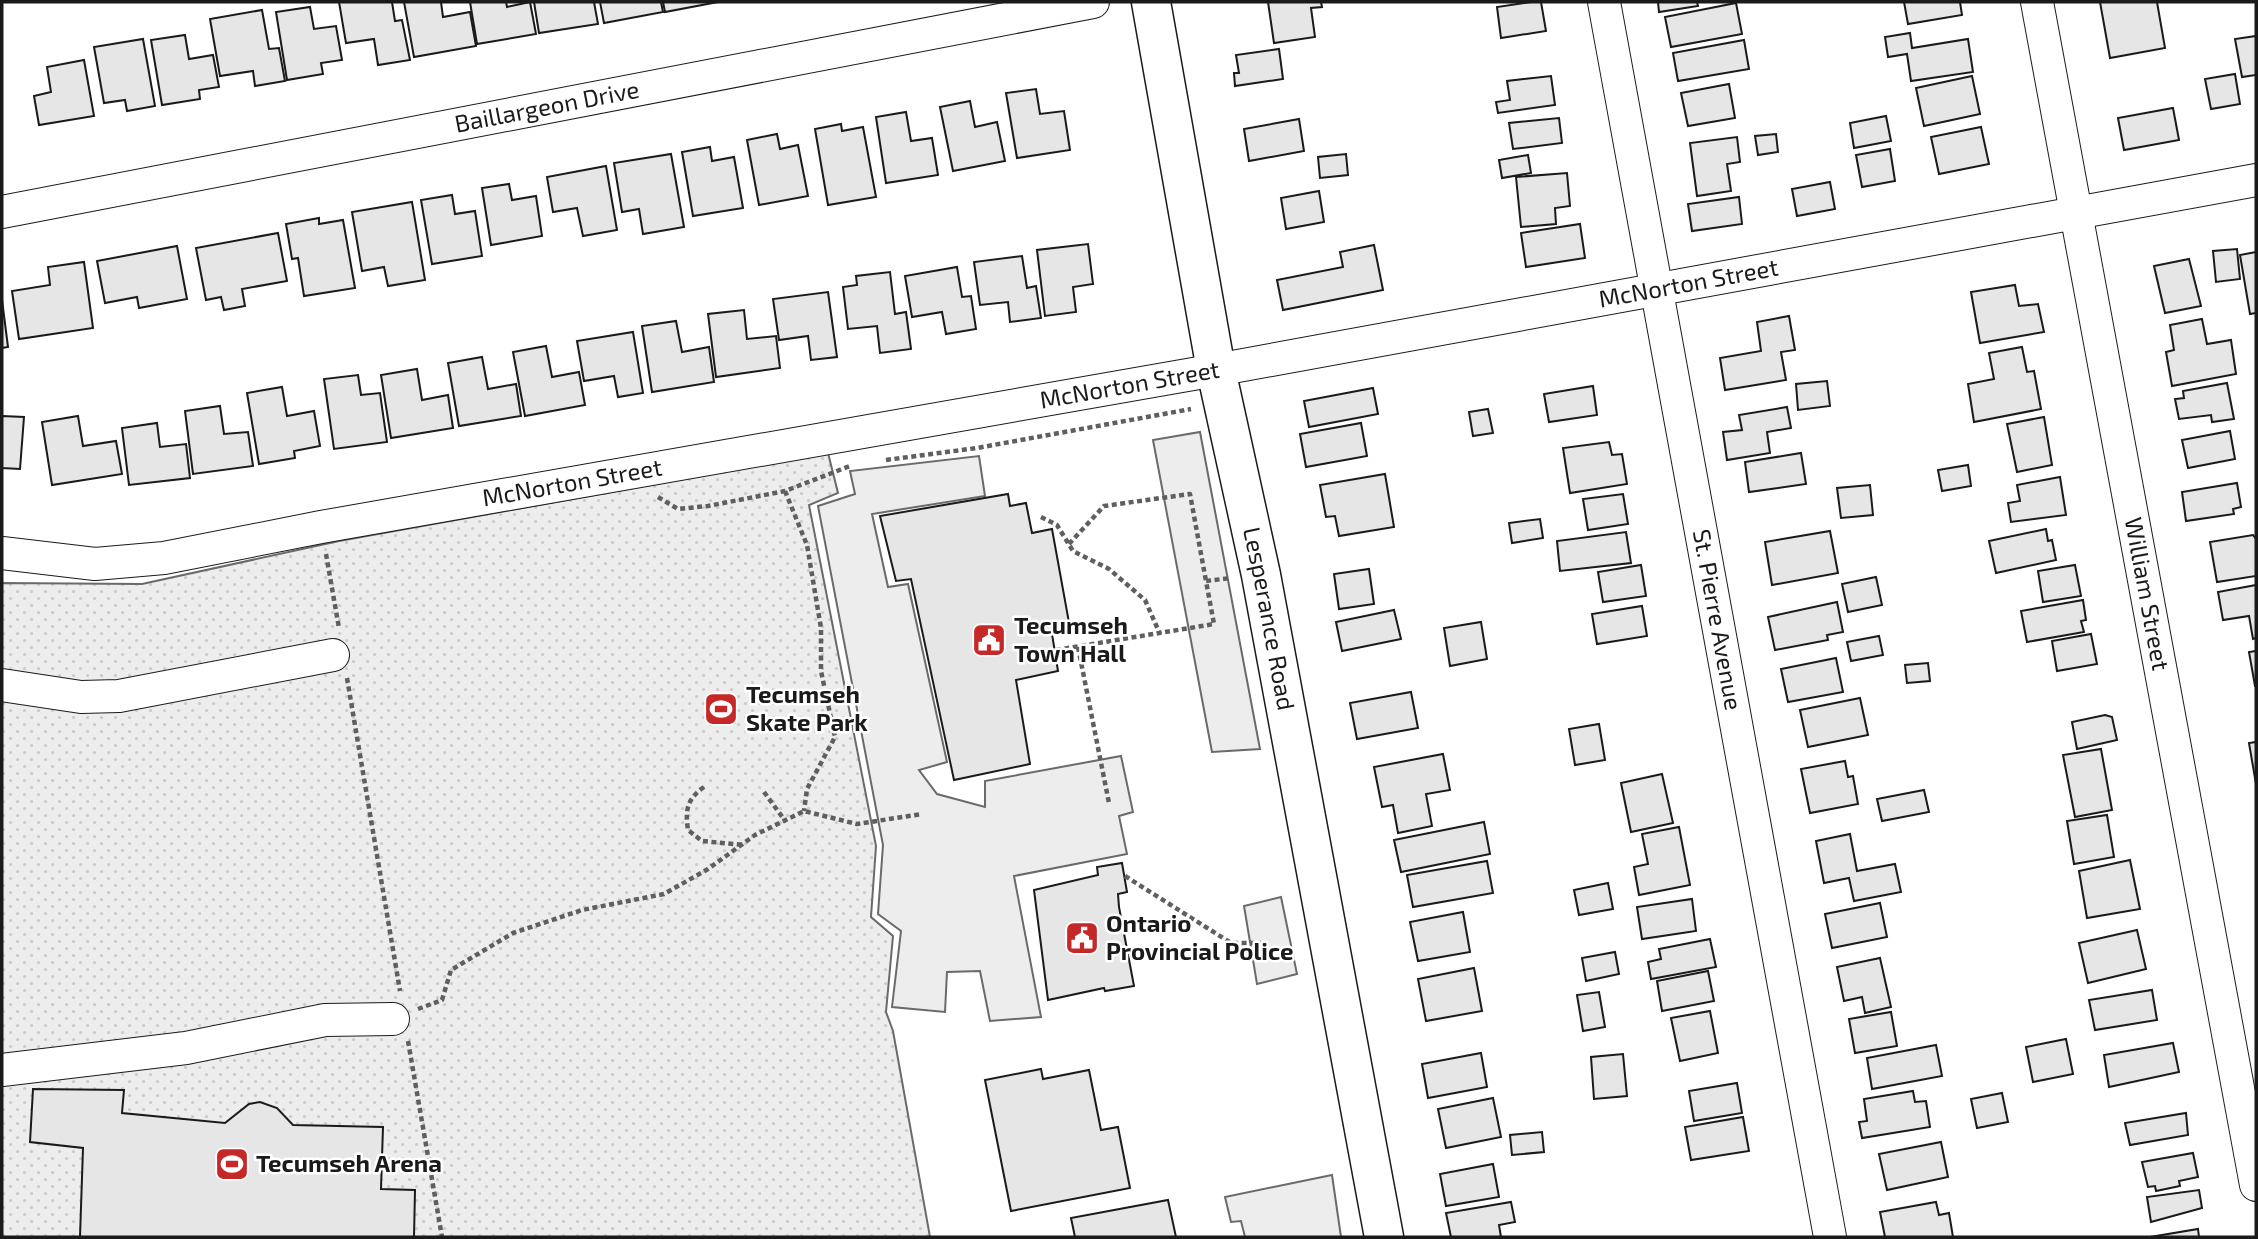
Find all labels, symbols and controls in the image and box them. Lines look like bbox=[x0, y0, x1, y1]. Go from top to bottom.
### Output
street label: Baillargeon Drive bbox=[452, 74, 641, 138]
street label: McNorton Street bbox=[1596, 252, 1780, 313]
street label: McNorton Street bbox=[1037, 354, 1222, 414]
street label: McNorton Street bbox=[480, 451, 664, 511]
street label: William Street bbox=[2120, 515, 2176, 673]
street label: Lesperance Road bbox=[1238, 524, 1302, 713]
street label: St. Pierre Avenue bbox=[1688, 527, 1749, 712]
place label: Tecumseh Town Hall bbox=[1014, 610, 1128, 667]
public building icon: Tecumseh Town Hall bbox=[970, 621, 1008, 659]
place label: Tecumseh Skate Park bbox=[746, 679, 868, 736]
sports icon: Tecumseh Skate Park bbox=[702, 690, 740, 728]
place label: Ontario Provincial Police bbox=[1106, 908, 1294, 965]
public building icon: Ontario Provincial Police bbox=[1063, 919, 1101, 957]
sports icon: Tecumseh Arena bbox=[213, 1145, 251, 1183]
place label: Tecumseh Arena bbox=[256, 1148, 442, 1177]

